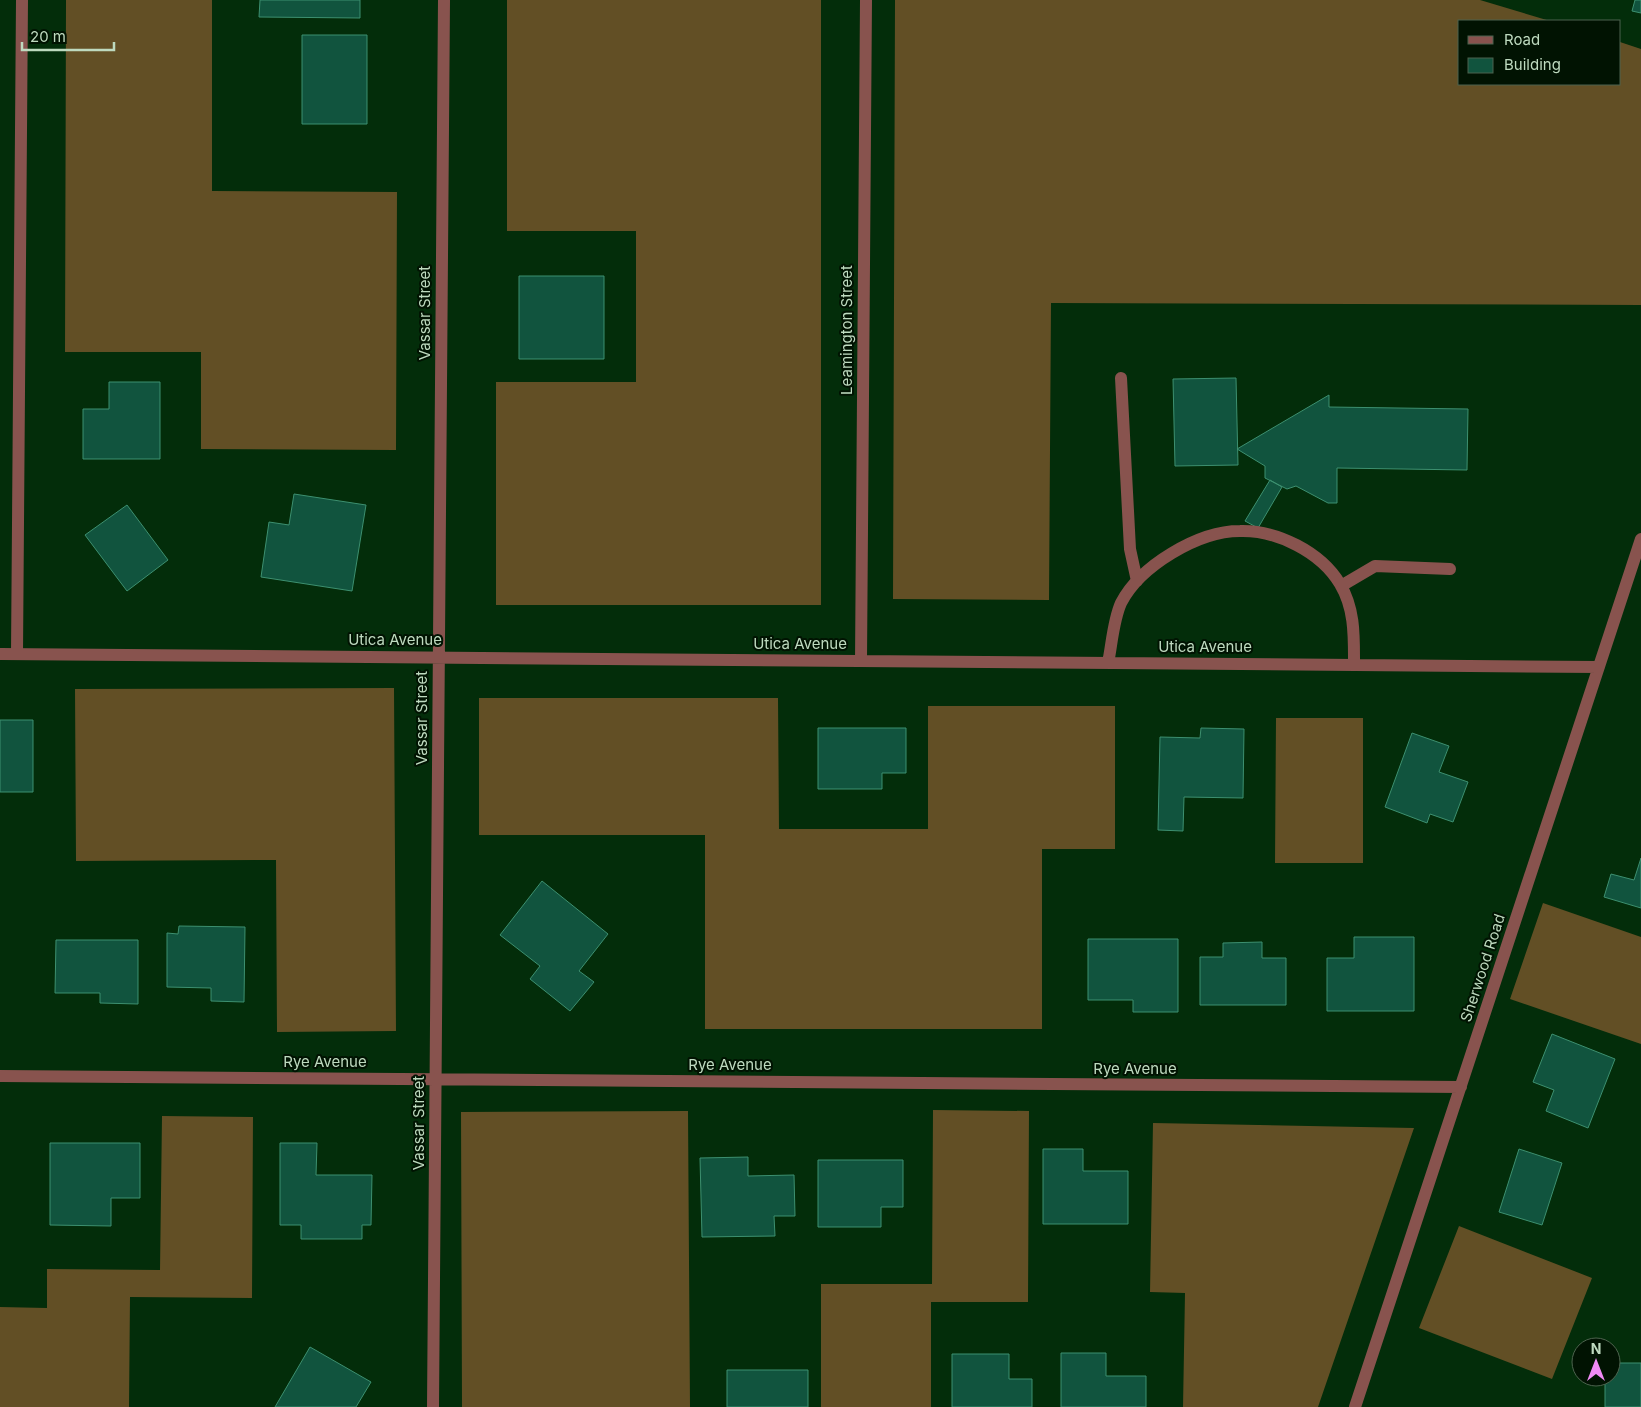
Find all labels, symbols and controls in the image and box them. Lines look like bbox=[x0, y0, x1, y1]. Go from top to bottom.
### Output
scale bar bbox=[22, 20, 115, 52]
legend bbox=[1458, 20, 1621, 85]
text: 20 m bbox=[30, 27, 66, 46]
text: Road bbox=[1504, 30, 1540, 49]
text: Building bbox=[1504, 55, 1561, 74]
street label: Leamington Street bbox=[837, 265, 856, 395]
street label: Vassar Street bbox=[415, 266, 434, 360]
street label: Utica Avenue bbox=[348, 630, 442, 649]
street label: Utica Avenue bbox=[753, 634, 847, 653]
street label: Utica Avenue bbox=[1158, 637, 1252, 656]
street label: Vassar Street bbox=[412, 671, 431, 765]
street label: Sherwood Road bbox=[1456, 911, 1509, 1024]
street label: Rye Avenue bbox=[283, 1052, 367, 1071]
street label: Rye Avenue bbox=[688, 1055, 772, 1074]
street label: Rye Avenue bbox=[1093, 1059, 1177, 1078]
street label: Vassar Street bbox=[409, 1076, 428, 1170]
north arrow bbox=[1571, 1337, 1621, 1387]
text: N bbox=[1591, 1340, 1601, 1357]

